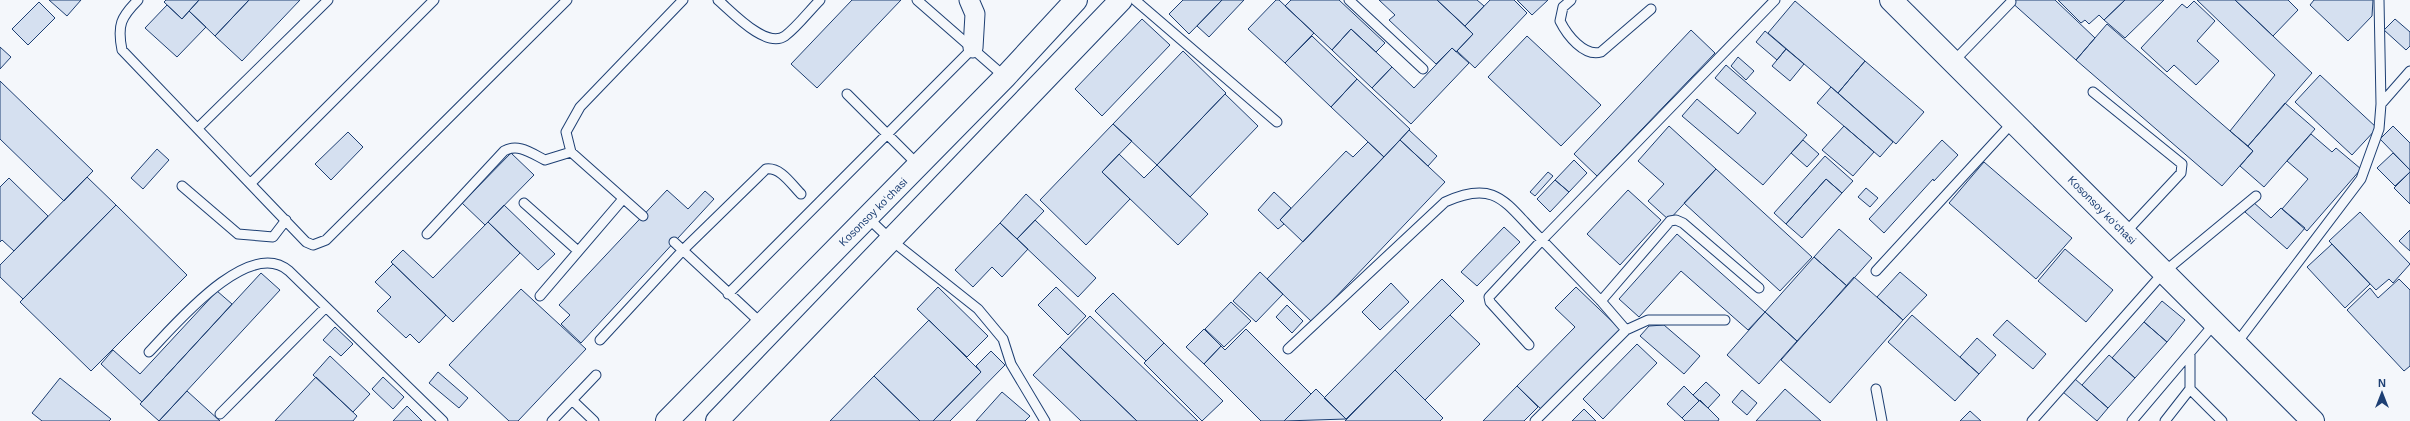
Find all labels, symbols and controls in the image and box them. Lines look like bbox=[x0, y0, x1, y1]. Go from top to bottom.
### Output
street label: Kosonsoy koʻchasi bbox=[2066, 174, 2138, 246]
street label: Kosonsoy koʻchasi bbox=[837, 176, 909, 248]
north arrow bbox=[2362, 373, 2402, 413]
text: N bbox=[2378, 377, 2386, 389]

